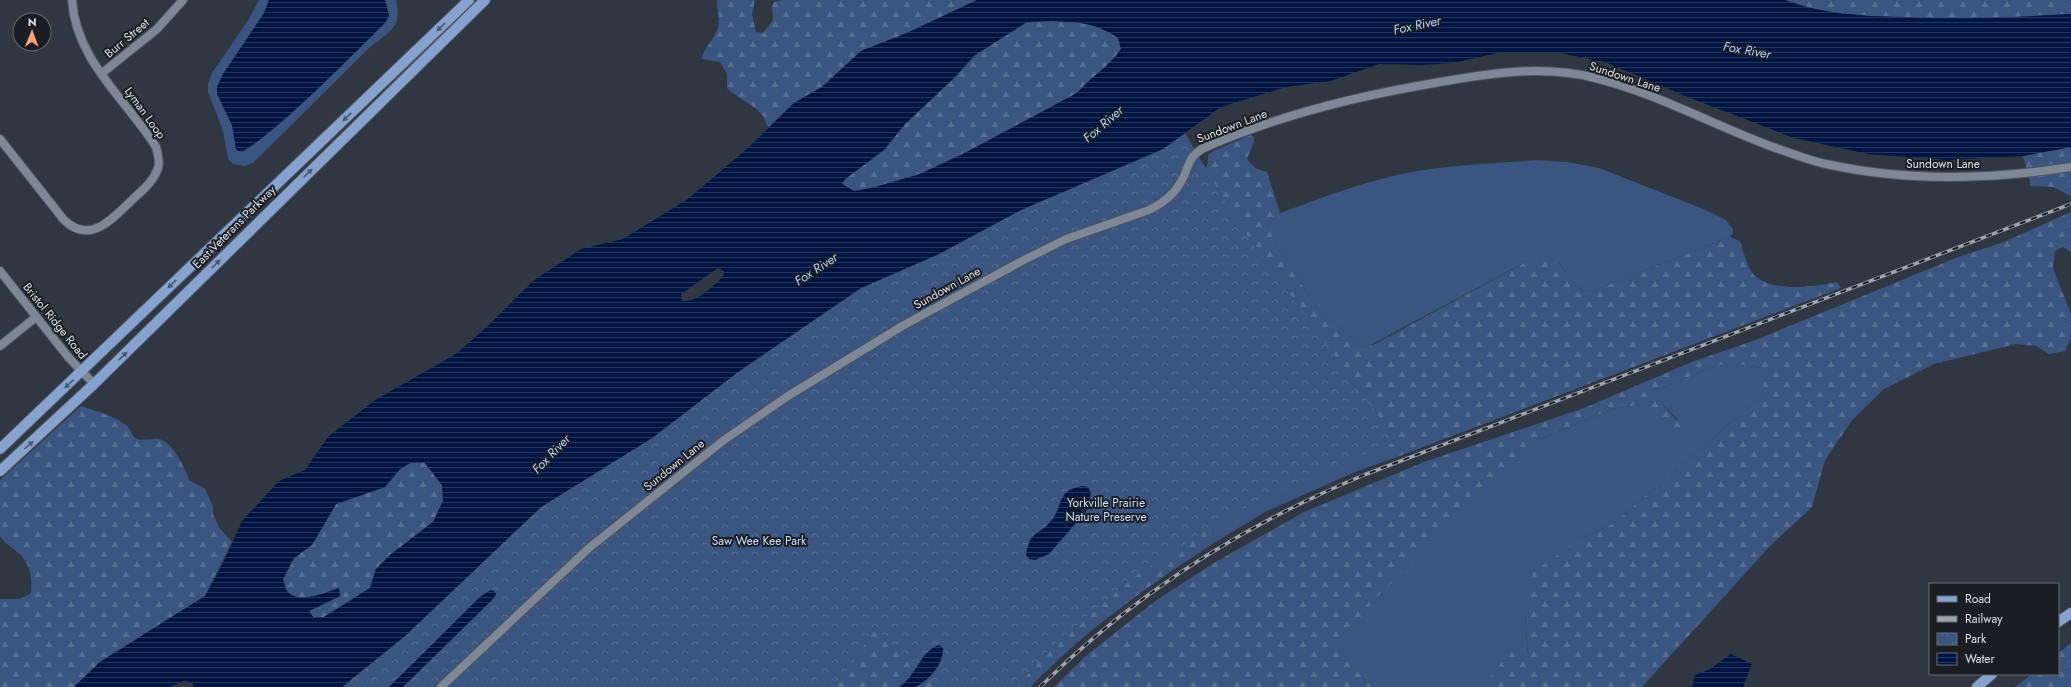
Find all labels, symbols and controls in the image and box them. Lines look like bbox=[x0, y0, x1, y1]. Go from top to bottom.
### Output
water label: Fox River bbox=[1391, 11, 1443, 39]
north arrow bbox=[12, 12, 52, 52]
text: N bbox=[28, 14, 37, 30]
street label: Burr Street bbox=[101, 14, 153, 62]
one-way arrow bbox=[436, 22, 446, 32]
water label: Fox River bbox=[1722, 36, 1773, 64]
street label: Sundown Lane bbox=[1587, 57, 1663, 97]
street label: Lyman Loop bbox=[120, 83, 170, 143]
water label: Fox River bbox=[1079, 101, 1128, 147]
street label: Sundown Lane bbox=[1194, 104, 1270, 148]
one-way arrow bbox=[342, 112, 352, 122]
street label: Sundown Lane bbox=[1906, 155, 1980, 173]
one-way arrow bbox=[303, 168, 313, 178]
street label: East Veterans Parkway bbox=[188, 181, 280, 273]
water label: Fox River bbox=[791, 248, 842, 290]
one-way arrow bbox=[211, 259, 221, 269]
street label: Sundown Lane bbox=[910, 262, 984, 314]
street label: Bristol Ridge Road bbox=[19, 279, 91, 363]
one-way arrow bbox=[167, 279, 177, 289]
one-way arrow bbox=[118, 351, 128, 360]
one-way arrow bbox=[64, 379, 74, 389]
water label: Fox River bbox=[527, 430, 575, 478]
street label: Sundown Lane bbox=[640, 435, 708, 495]
one-way arrow bbox=[24, 440, 34, 450]
park label: Yorkville Prairie Nature Preserve bbox=[1065, 494, 1147, 526]
park label: Saw Wee Kee Park bbox=[712, 532, 807, 550]
legend bbox=[1929, 583, 2059, 675]
text: Road bbox=[1965, 590, 1991, 608]
text: Railway bbox=[1965, 610, 2003, 628]
text: Park bbox=[1965, 630, 1987, 648]
text: Water bbox=[1965, 650, 1996, 668]

